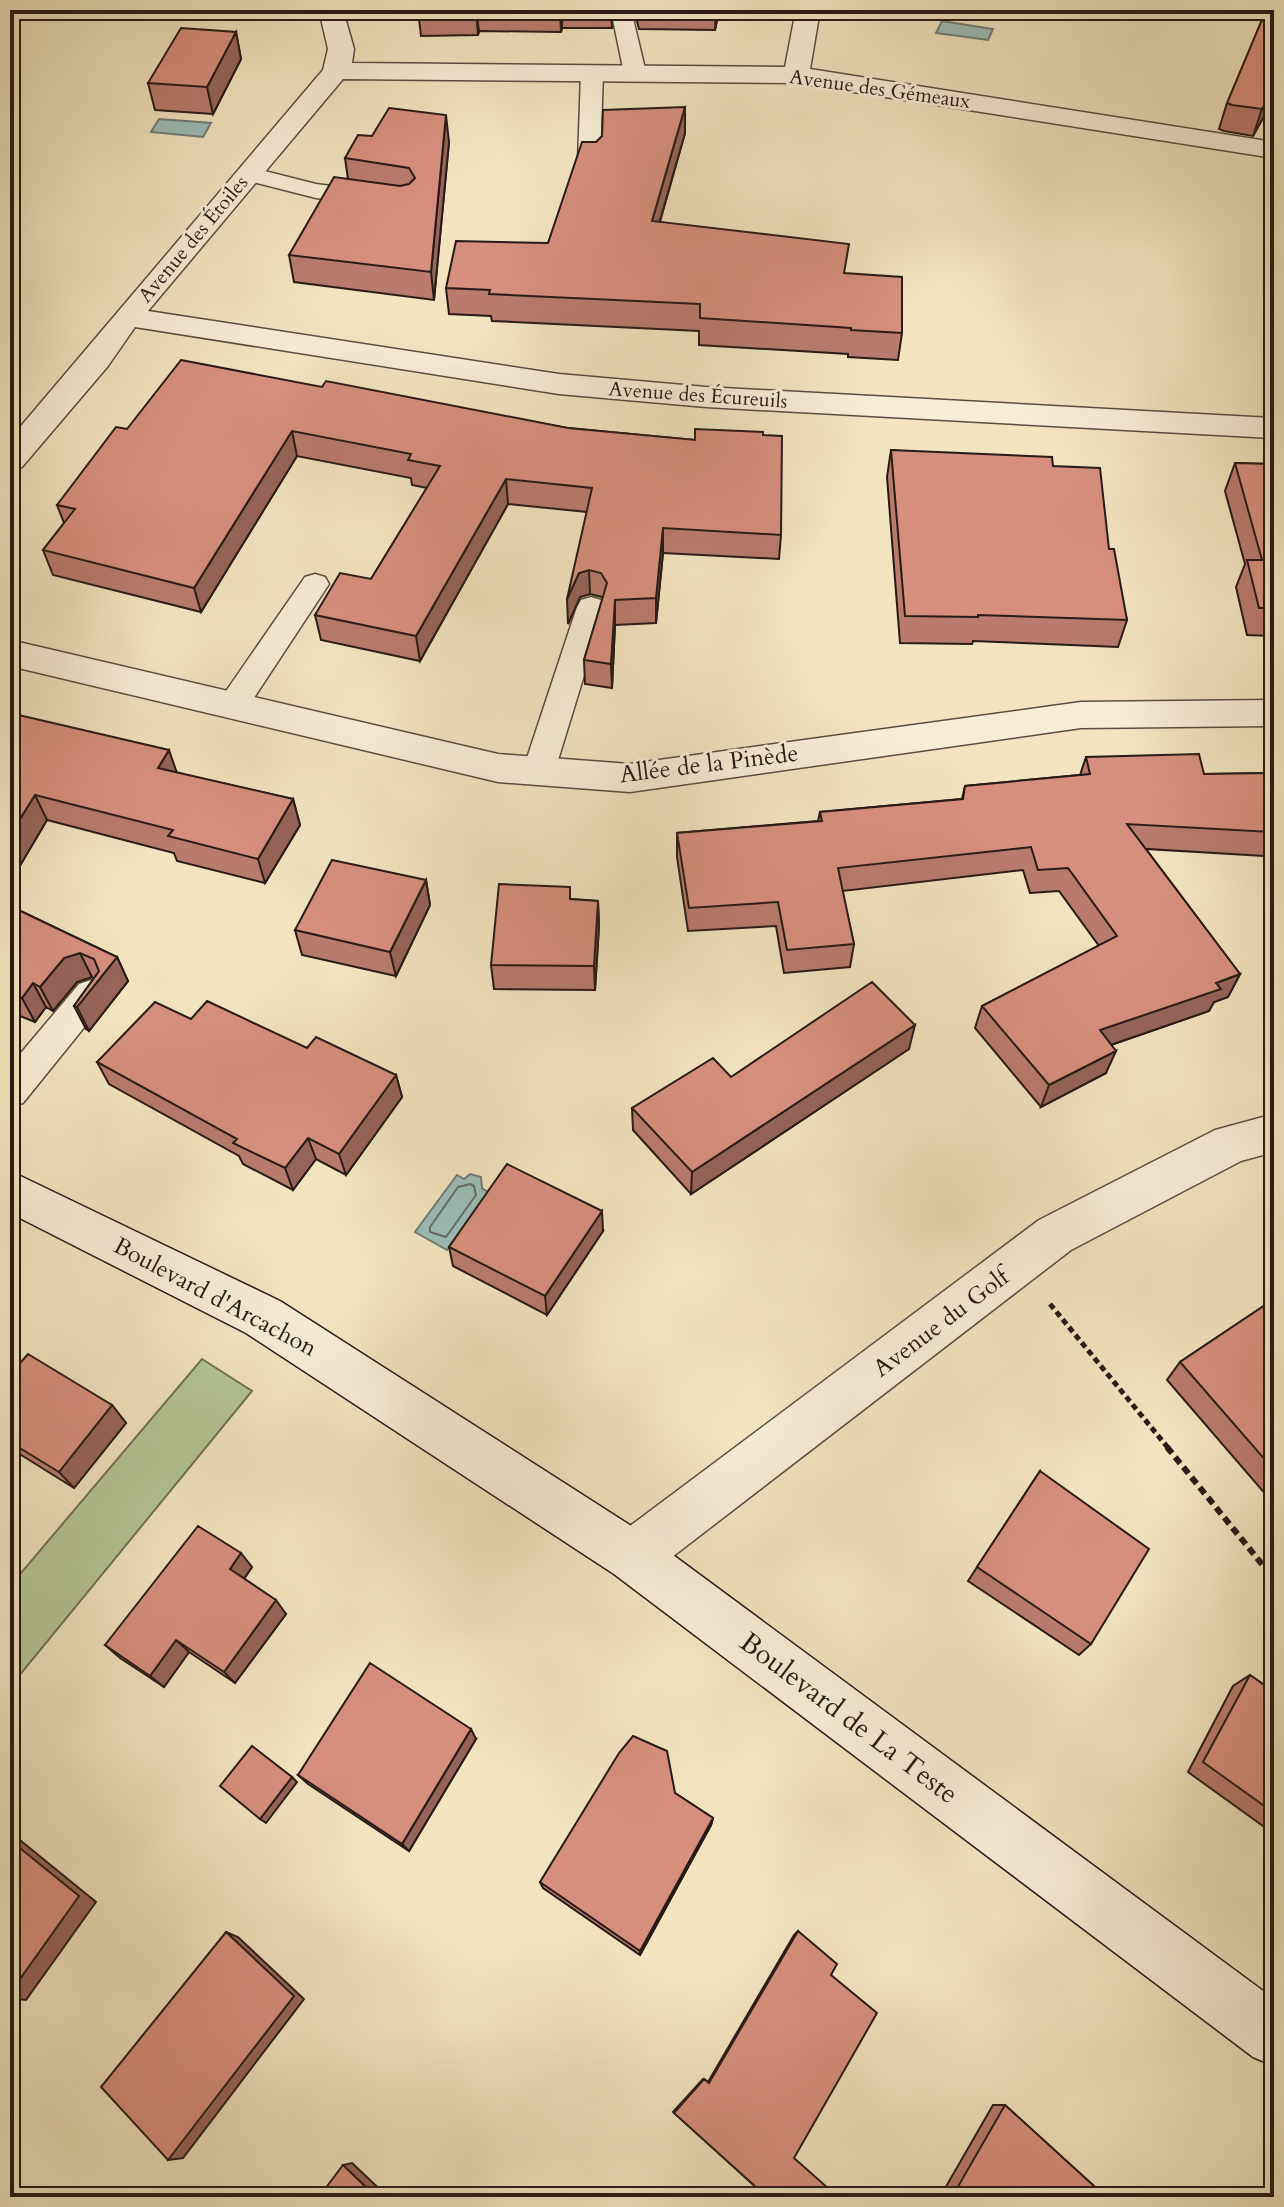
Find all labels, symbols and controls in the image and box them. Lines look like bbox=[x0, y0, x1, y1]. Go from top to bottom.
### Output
street label: Avenue des Gémeaux bbox=[788, 63, 972, 115]
street label: Avenue des Étoiles bbox=[132, 170, 254, 308]
street label: Avenue des Écureuils bbox=[608, 375, 788, 415]
street label: Allée de la Pinède bbox=[618, 737, 800, 791]
street label: Boulevard d'Arcachon bbox=[107, 1229, 323, 1365]
street label: Avenue du Golf bbox=[866, 1259, 1019, 1385]
street label: Boulevard de La Teste bbox=[732, 1623, 966, 1813]

